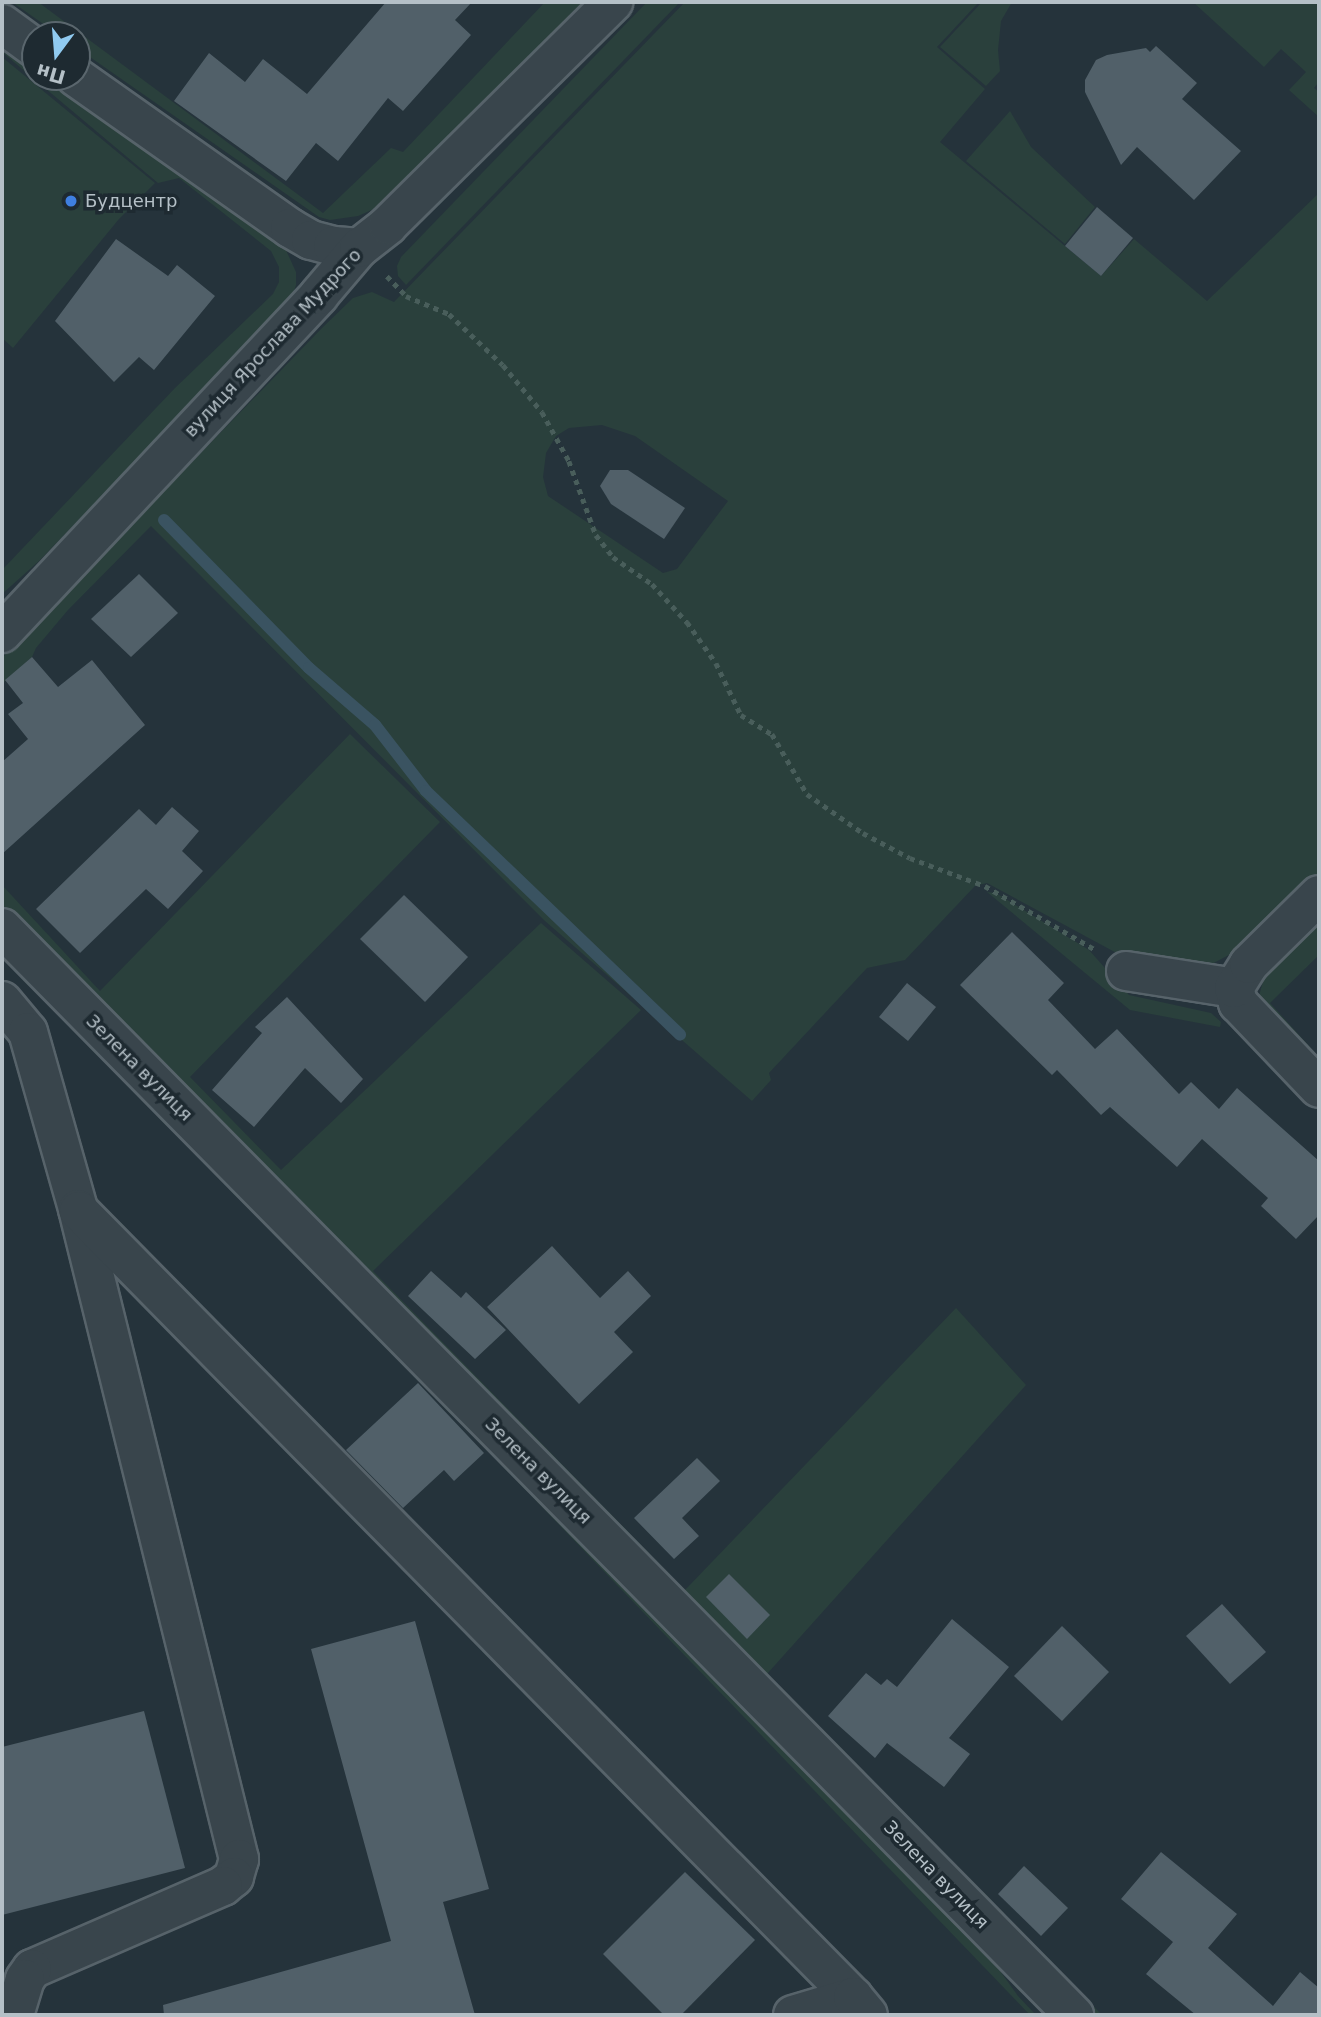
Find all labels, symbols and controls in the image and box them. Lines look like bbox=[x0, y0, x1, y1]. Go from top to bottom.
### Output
north arrow bbox=[21, 21, 91, 91]
text: Пн bbox=[34, 60, 68, 89]
place label: Будцентр bbox=[85, 190, 177, 212]
marker: Будцентр bbox=[63, 193, 79, 209]
street label: вулиця Ярослава Мудрого bbox=[180, 244, 366, 442]
street label: Зелена вулиця bbox=[81, 1010, 197, 1126]
street label: Зелена вулиця bbox=[480, 1413, 596, 1529]
street label: Зелена вулиця bbox=[879, 1817, 993, 1933]

